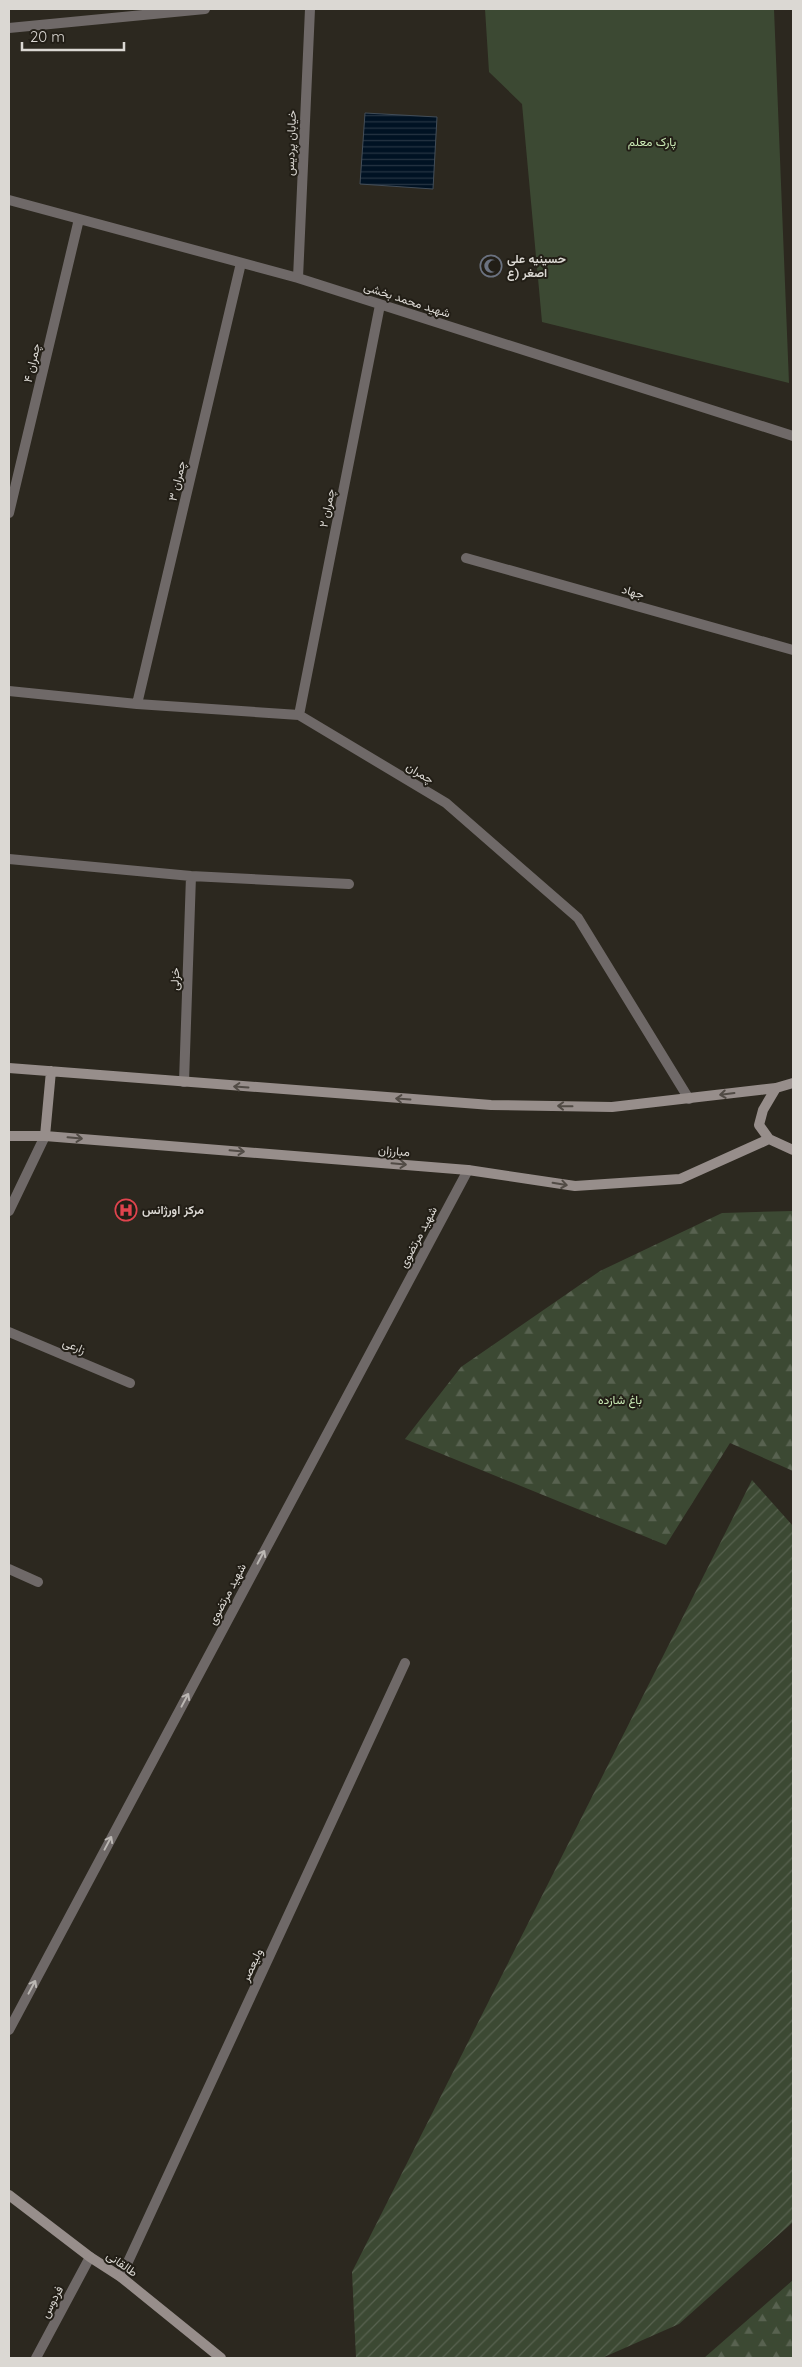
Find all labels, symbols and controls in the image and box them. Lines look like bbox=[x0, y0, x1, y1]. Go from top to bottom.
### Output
scale bar bbox=[22, 20, 125, 52]
text: 20 m bbox=[30, 27, 65, 46]
street label: خیابان پردیس bbox=[282, 110, 300, 176]
park label: پارک معلم bbox=[628, 134, 676, 150]
place label: حسینیه علی اصغر (ع bbox=[507, 251, 566, 281]
mosque icon: حسینیه علی اصغر (ع bbox=[479, 254, 503, 278]
street label: شهید محمد بخشی bbox=[362, 278, 452, 322]
street label: چمران ۴ bbox=[20, 342, 44, 384]
street label: چمران ۳ bbox=[165, 459, 189, 503]
street label: چمران ۲ bbox=[315, 487, 339, 529]
street label: جهاد bbox=[620, 581, 646, 603]
street label: چمران bbox=[403, 759, 437, 787]
street label: خزلی bbox=[167, 967, 183, 991]
one-way arrow bbox=[233, 1082, 249, 1091]
one-way arrow bbox=[719, 1089, 735, 1099]
one-way arrow bbox=[395, 1094, 411, 1103]
one-way arrow bbox=[558, 1101, 574, 1111]
one-way arrow bbox=[67, 1133, 83, 1143]
street label: مبارزان bbox=[377, 1142, 411, 1160]
one-way arrow bbox=[229, 1147, 245, 1156]
one-way arrow bbox=[391, 1160, 407, 1169]
one-way arrow bbox=[552, 1179, 568, 1189]
hospital icon: مرکز اورژانس bbox=[114, 1198, 138, 1222]
place label: مرکز اورژانس bbox=[142, 1202, 204, 1218]
street label: شهید مرتضوی bbox=[395, 1203, 441, 1271]
street label: زارعی bbox=[60, 1334, 88, 1358]
park label: باغ شازده bbox=[598, 1392, 642, 1409]
one-way arrow bbox=[256, 1549, 266, 1564]
street label: شهید مرتضوی bbox=[204, 1560, 250, 1628]
one-way arrow bbox=[181, 1693, 190, 1708]
one-way arrow bbox=[103, 1836, 113, 1851]
street label: ولیعصر bbox=[237, 1946, 267, 1985]
one-way arrow bbox=[27, 1979, 37, 1994]
street label: طالقانی bbox=[103, 2247, 141, 2281]
street label: فردوس bbox=[37, 2283, 67, 2321]

